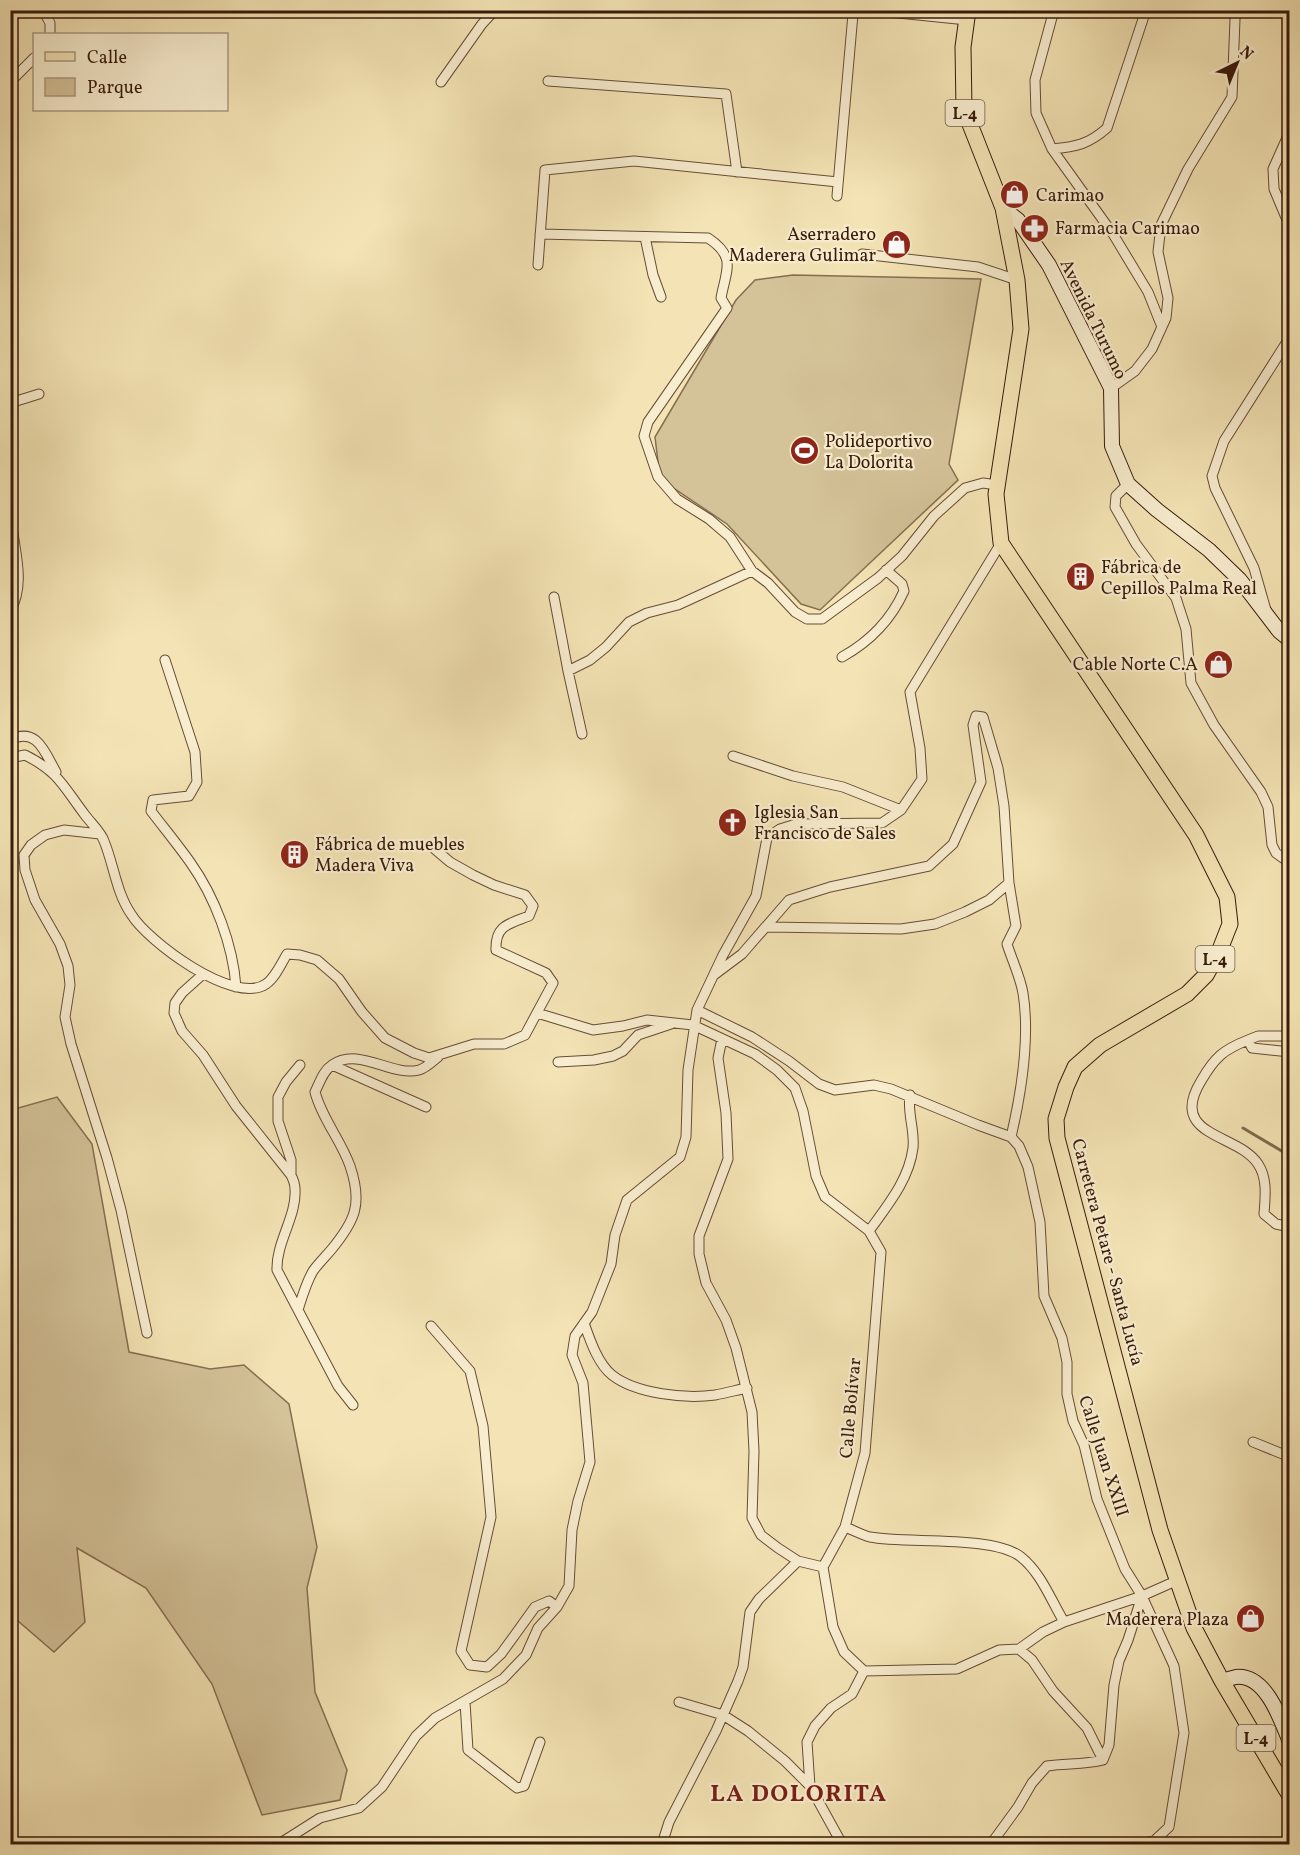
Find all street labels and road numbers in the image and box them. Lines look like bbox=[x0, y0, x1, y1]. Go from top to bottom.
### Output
road number: L-4 bbox=[946, 100, 984, 126]
street label: Avenida Turumo bbox=[1053, 255, 1133, 384]
road number: L-4 bbox=[1196, 946, 1234, 972]
street label: Carretera Petare - Santa Lucía bbox=[1064, 1136, 1149, 1369]
street label: Calle Bolívar bbox=[835, 1356, 868, 1460]
street label: Calle Juan XXIII bbox=[1071, 1393, 1134, 1520]
road number: L-4 bbox=[1236, 1725, 1276, 1751]

